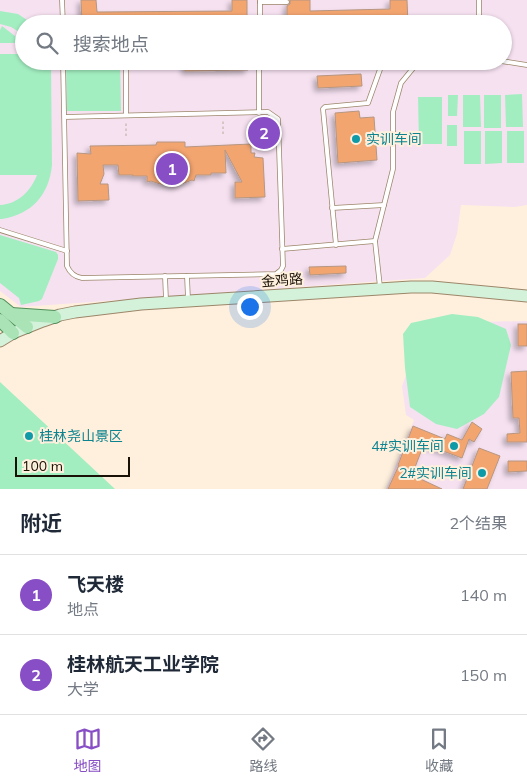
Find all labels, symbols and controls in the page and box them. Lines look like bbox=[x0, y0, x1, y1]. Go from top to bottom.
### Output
search box bbox=[15, 15, 512, 70]
icon: search bbox=[33, 29, 61, 57]
text: 搜索地点 bbox=[73, 32, 149, 56]
pin: 2 bbox=[248, 114, 280, 152]
place label: 实训车间 bbox=[366, 130, 422, 148]
marker: 实训车间 bbox=[350, 133, 362, 145]
pin: 1 bbox=[156, 150, 188, 188]
street label: 金鸡路 bbox=[260, 270, 304, 290]
your location bbox=[237, 294, 263, 320]
place label: 桂林尧山景区 bbox=[39, 427, 123, 445]
marker: 桂林尧山景区 bbox=[23, 430, 35, 442]
place label: 4#实训车间 bbox=[371, 437, 444, 455]
marker: 4#实训车间 bbox=[448, 440, 460, 452]
scale bar bbox=[15, 454, 130, 477]
text: 100 m bbox=[22, 457, 63, 475]
place label: 2#实训车间 bbox=[399, 464, 472, 482]
marker: 2#实训车间 bbox=[476, 467, 488, 479]
text: 附近 bbox=[20, 510, 62, 536]
text: 2个结果 bbox=[449, 513, 507, 533]
text: 飞天楼 bbox=[67, 572, 124, 596]
text: 1 bbox=[31, 585, 41, 605]
text: 140 m bbox=[460, 585, 507, 605]
text: 地点 bbox=[67, 599, 99, 619]
text: 桂林航天工业学院 bbox=[67, 652, 219, 676]
text: 2 bbox=[31, 665, 41, 685]
text: 150 m bbox=[460, 665, 507, 685]
text: 大学 bbox=[67, 679, 99, 699]
tab: 地图 bbox=[74, 725, 102, 775]
tab: 路线 bbox=[249, 725, 277, 775]
tab: 收藏 bbox=[425, 725, 453, 775]

